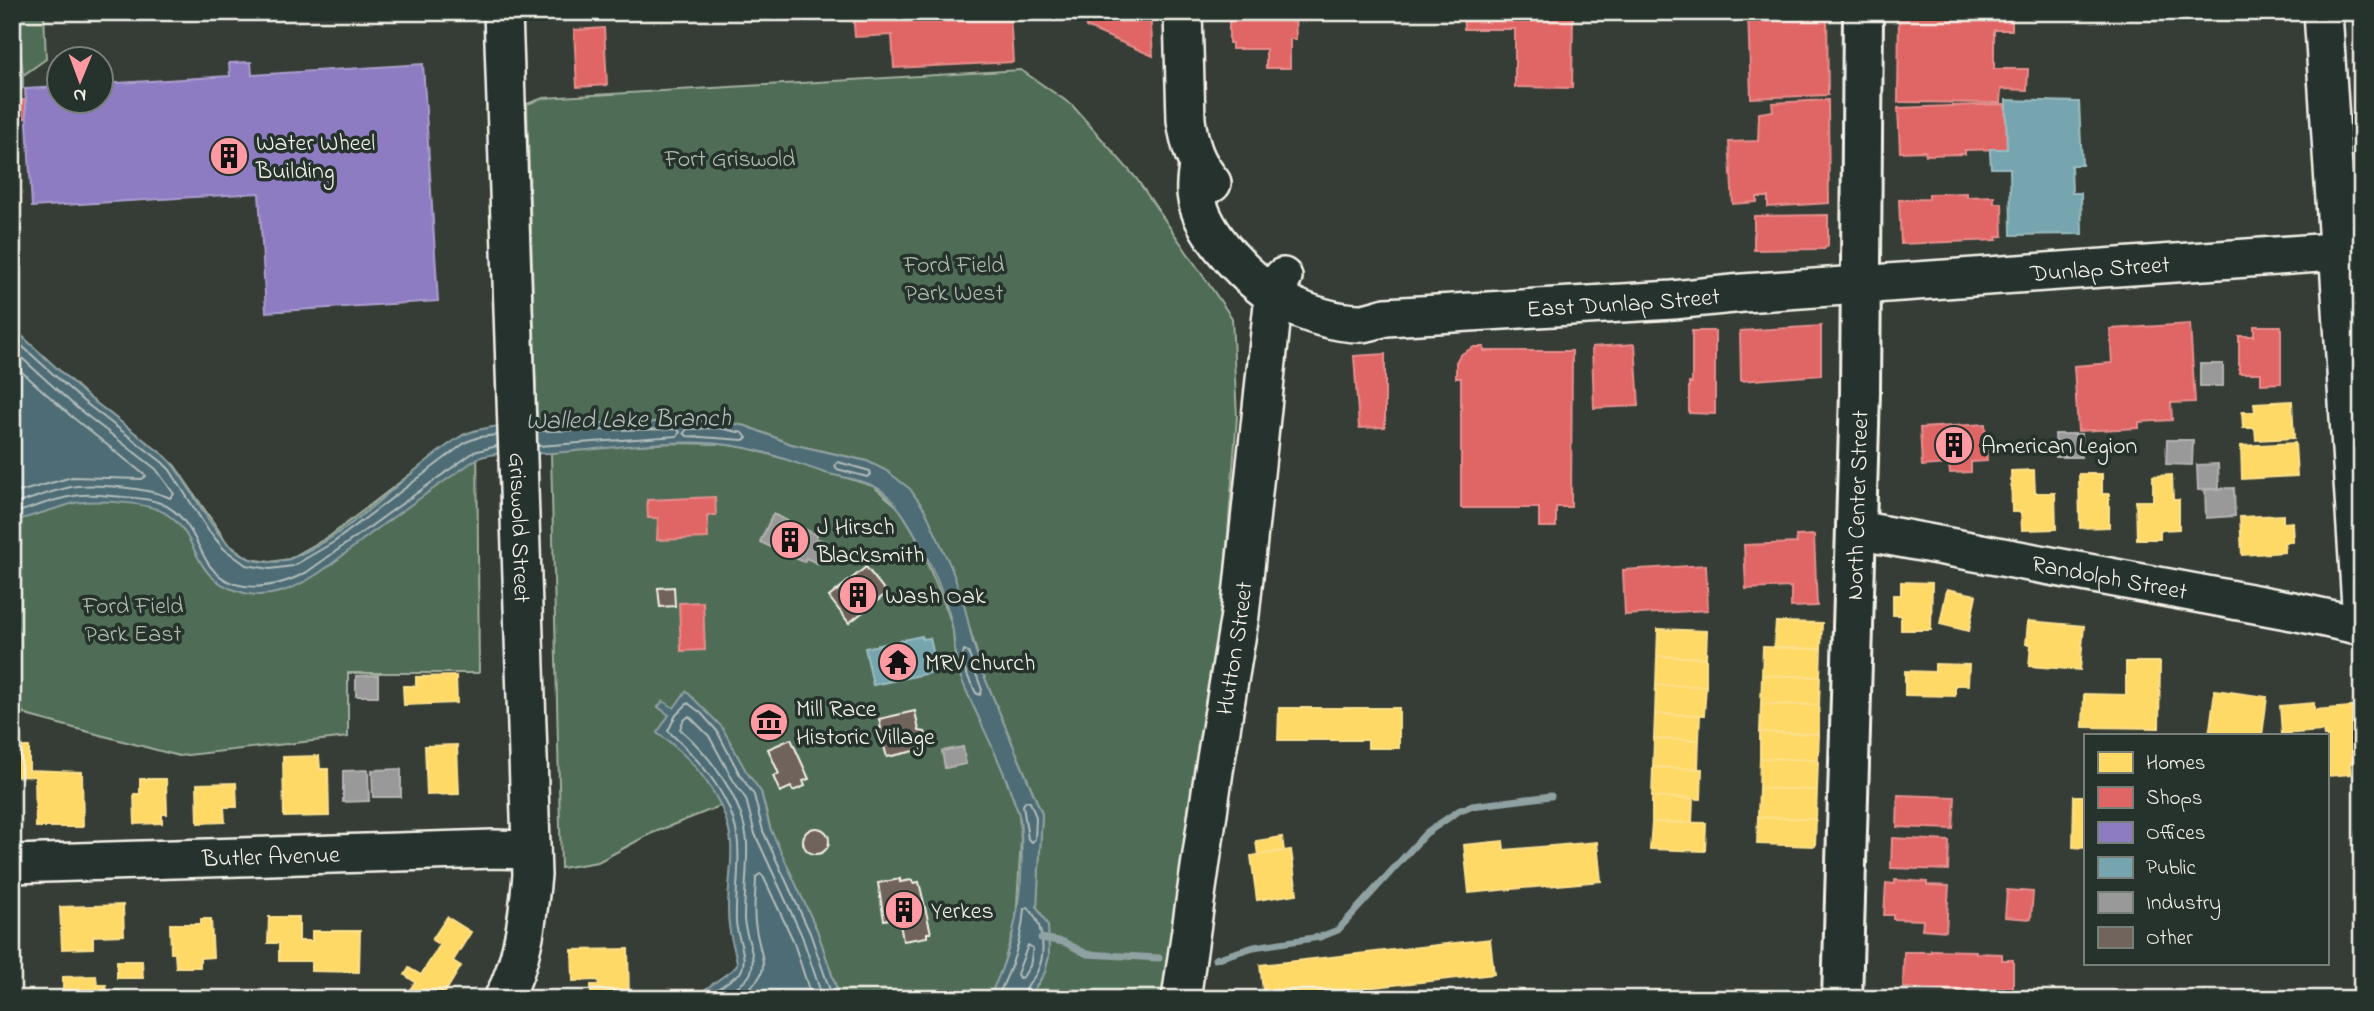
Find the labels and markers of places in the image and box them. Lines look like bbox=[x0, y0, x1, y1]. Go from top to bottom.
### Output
place label: Water Wheel Building bbox=[255, 127, 375, 190]
building icon: Water Wheel Building bbox=[208, 135, 250, 177]
building icon: American Legion bbox=[1933, 424, 1975, 466]
place label: American Legion bbox=[1981, 430, 2137, 465]
place label: J Hirsch Blacksmith bbox=[816, 511, 925, 574]
building icon: J Hirsch Blacksmith bbox=[769, 519, 811, 561]
building icon: Wash Oak bbox=[837, 574, 879, 616]
place label: Wash Oak bbox=[885, 580, 986, 615]
temple icon: MRV church bbox=[877, 641, 919, 683]
place label: MRV church bbox=[925, 647, 1035, 682]
place label: Mill Race Historic Village bbox=[796, 693, 935, 756]
museum icon: Mill Race Historic Village bbox=[748, 701, 790, 743]
building icon: Yerkes bbox=[883, 889, 925, 931]
place label: Yerkes bbox=[931, 895, 994, 930]

